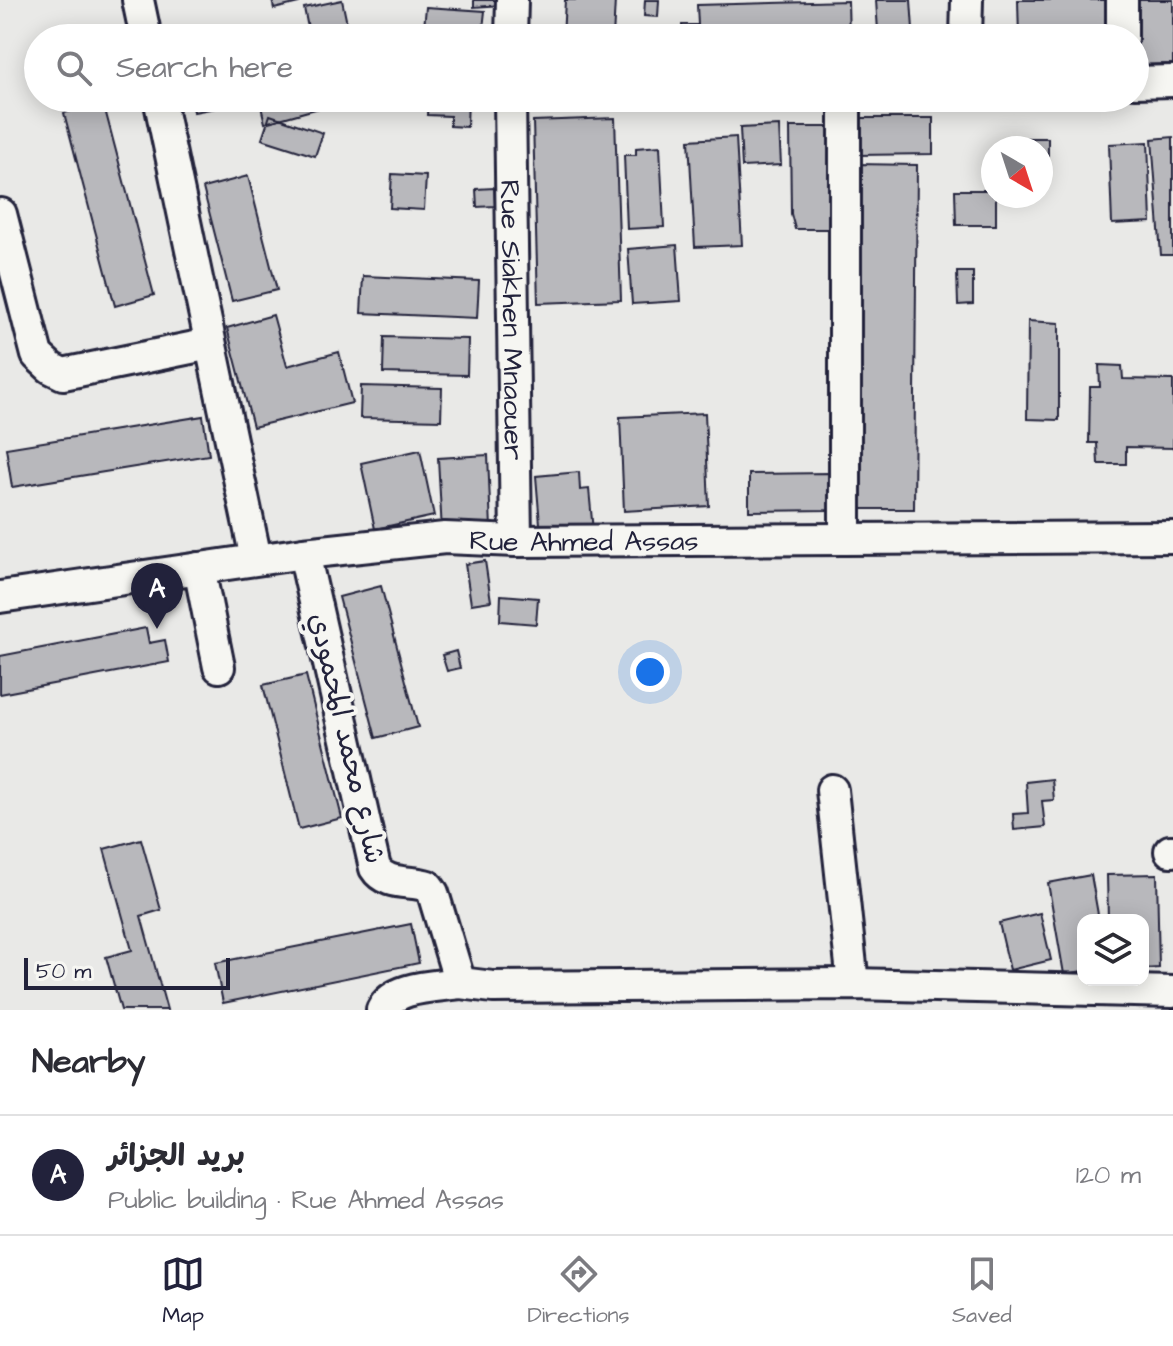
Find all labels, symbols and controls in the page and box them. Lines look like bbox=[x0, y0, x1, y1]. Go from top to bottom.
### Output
search box bbox=[24, 24, 1149, 112]
icon: search bbox=[52, 46, 96, 90]
text: Search here bbox=[116, 47, 293, 89]
north arrow bbox=[981, 136, 1053, 208]
street label: Rue Siakhen Mnaouer bbox=[490, 179, 533, 461]
street label: Rue Ahmed Assas bbox=[468, 521, 699, 562]
pin: A bbox=[131, 563, 183, 629]
street label: شارع محمد المحمودي bbox=[299, 609, 394, 868]
your location bbox=[630, 652, 670, 692]
map controls bbox=[1077, 914, 1149, 986]
button: layers bbox=[1077, 914, 1149, 986]
scale bar bbox=[24, 954, 230, 990]
text: 50 m bbox=[36, 956, 91, 987]
text: Nearby bbox=[32, 1038, 146, 1086]
text: بريد الجزائر bbox=[108, 1135, 245, 1177]
text: A bbox=[50, 1157, 66, 1193]
text: 120 m bbox=[1076, 1157, 1141, 1193]
text: Public building · Rue Ahmed Assas bbox=[108, 1182, 504, 1218]
tab: Map bbox=[161, 1252, 205, 1331]
tab: Directions bbox=[527, 1252, 630, 1331]
tab: Saved bbox=[952, 1252, 1012, 1331]

